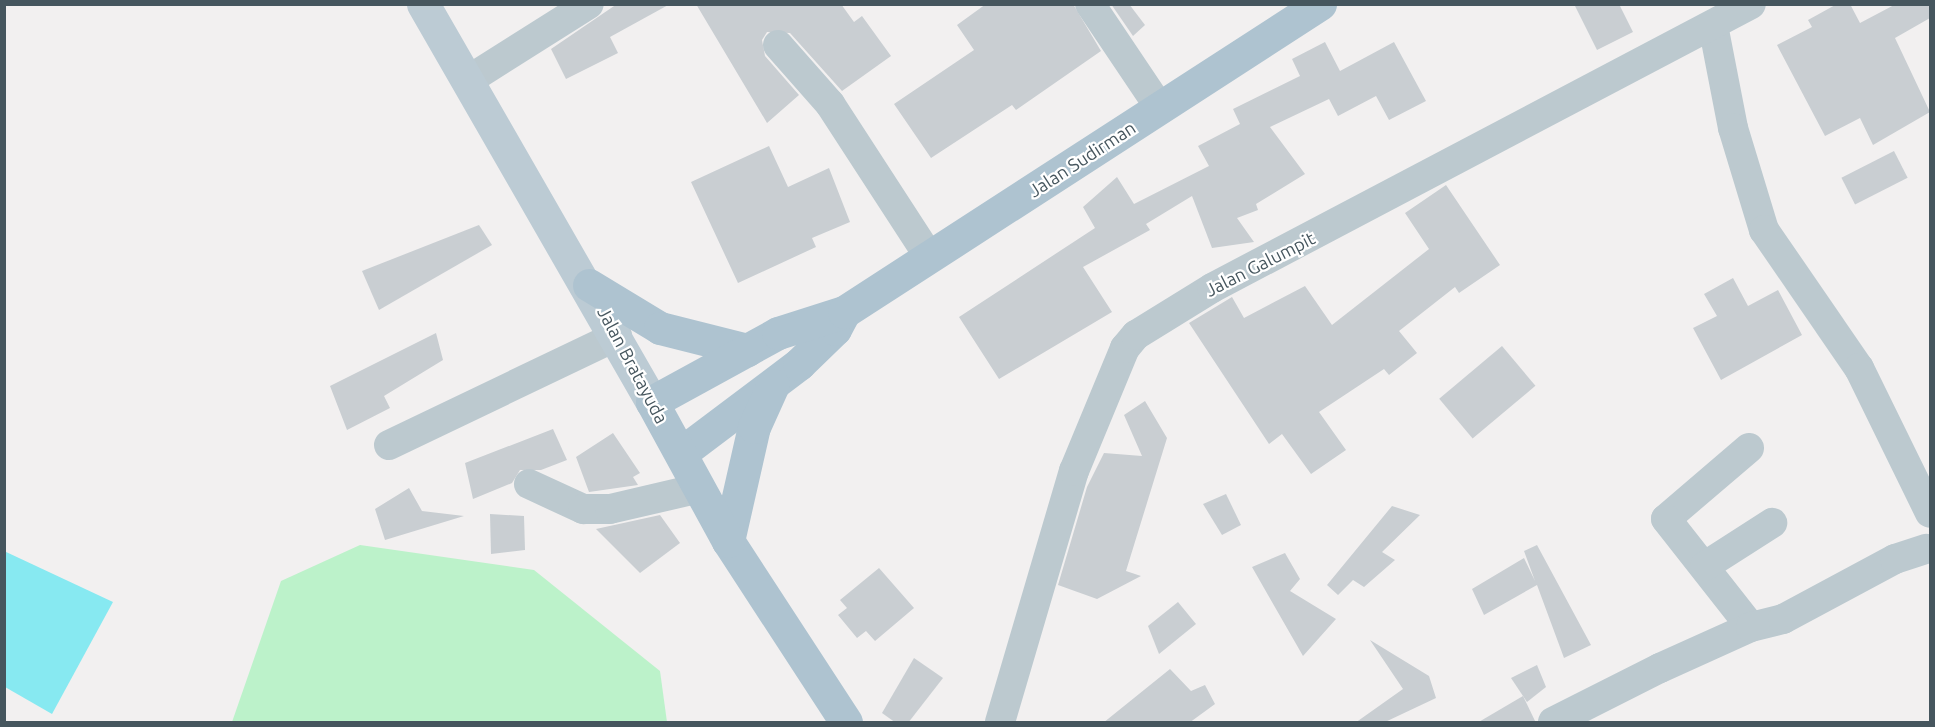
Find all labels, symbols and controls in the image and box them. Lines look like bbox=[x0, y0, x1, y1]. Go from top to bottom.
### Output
street label: Jalan Sudirman bbox=[1025, 116, 1139, 202]
street label: Jalan Galumpit bbox=[1202, 227, 1318, 301]
street label: Jalan Bratayuda bbox=[593, 303, 673, 427]

